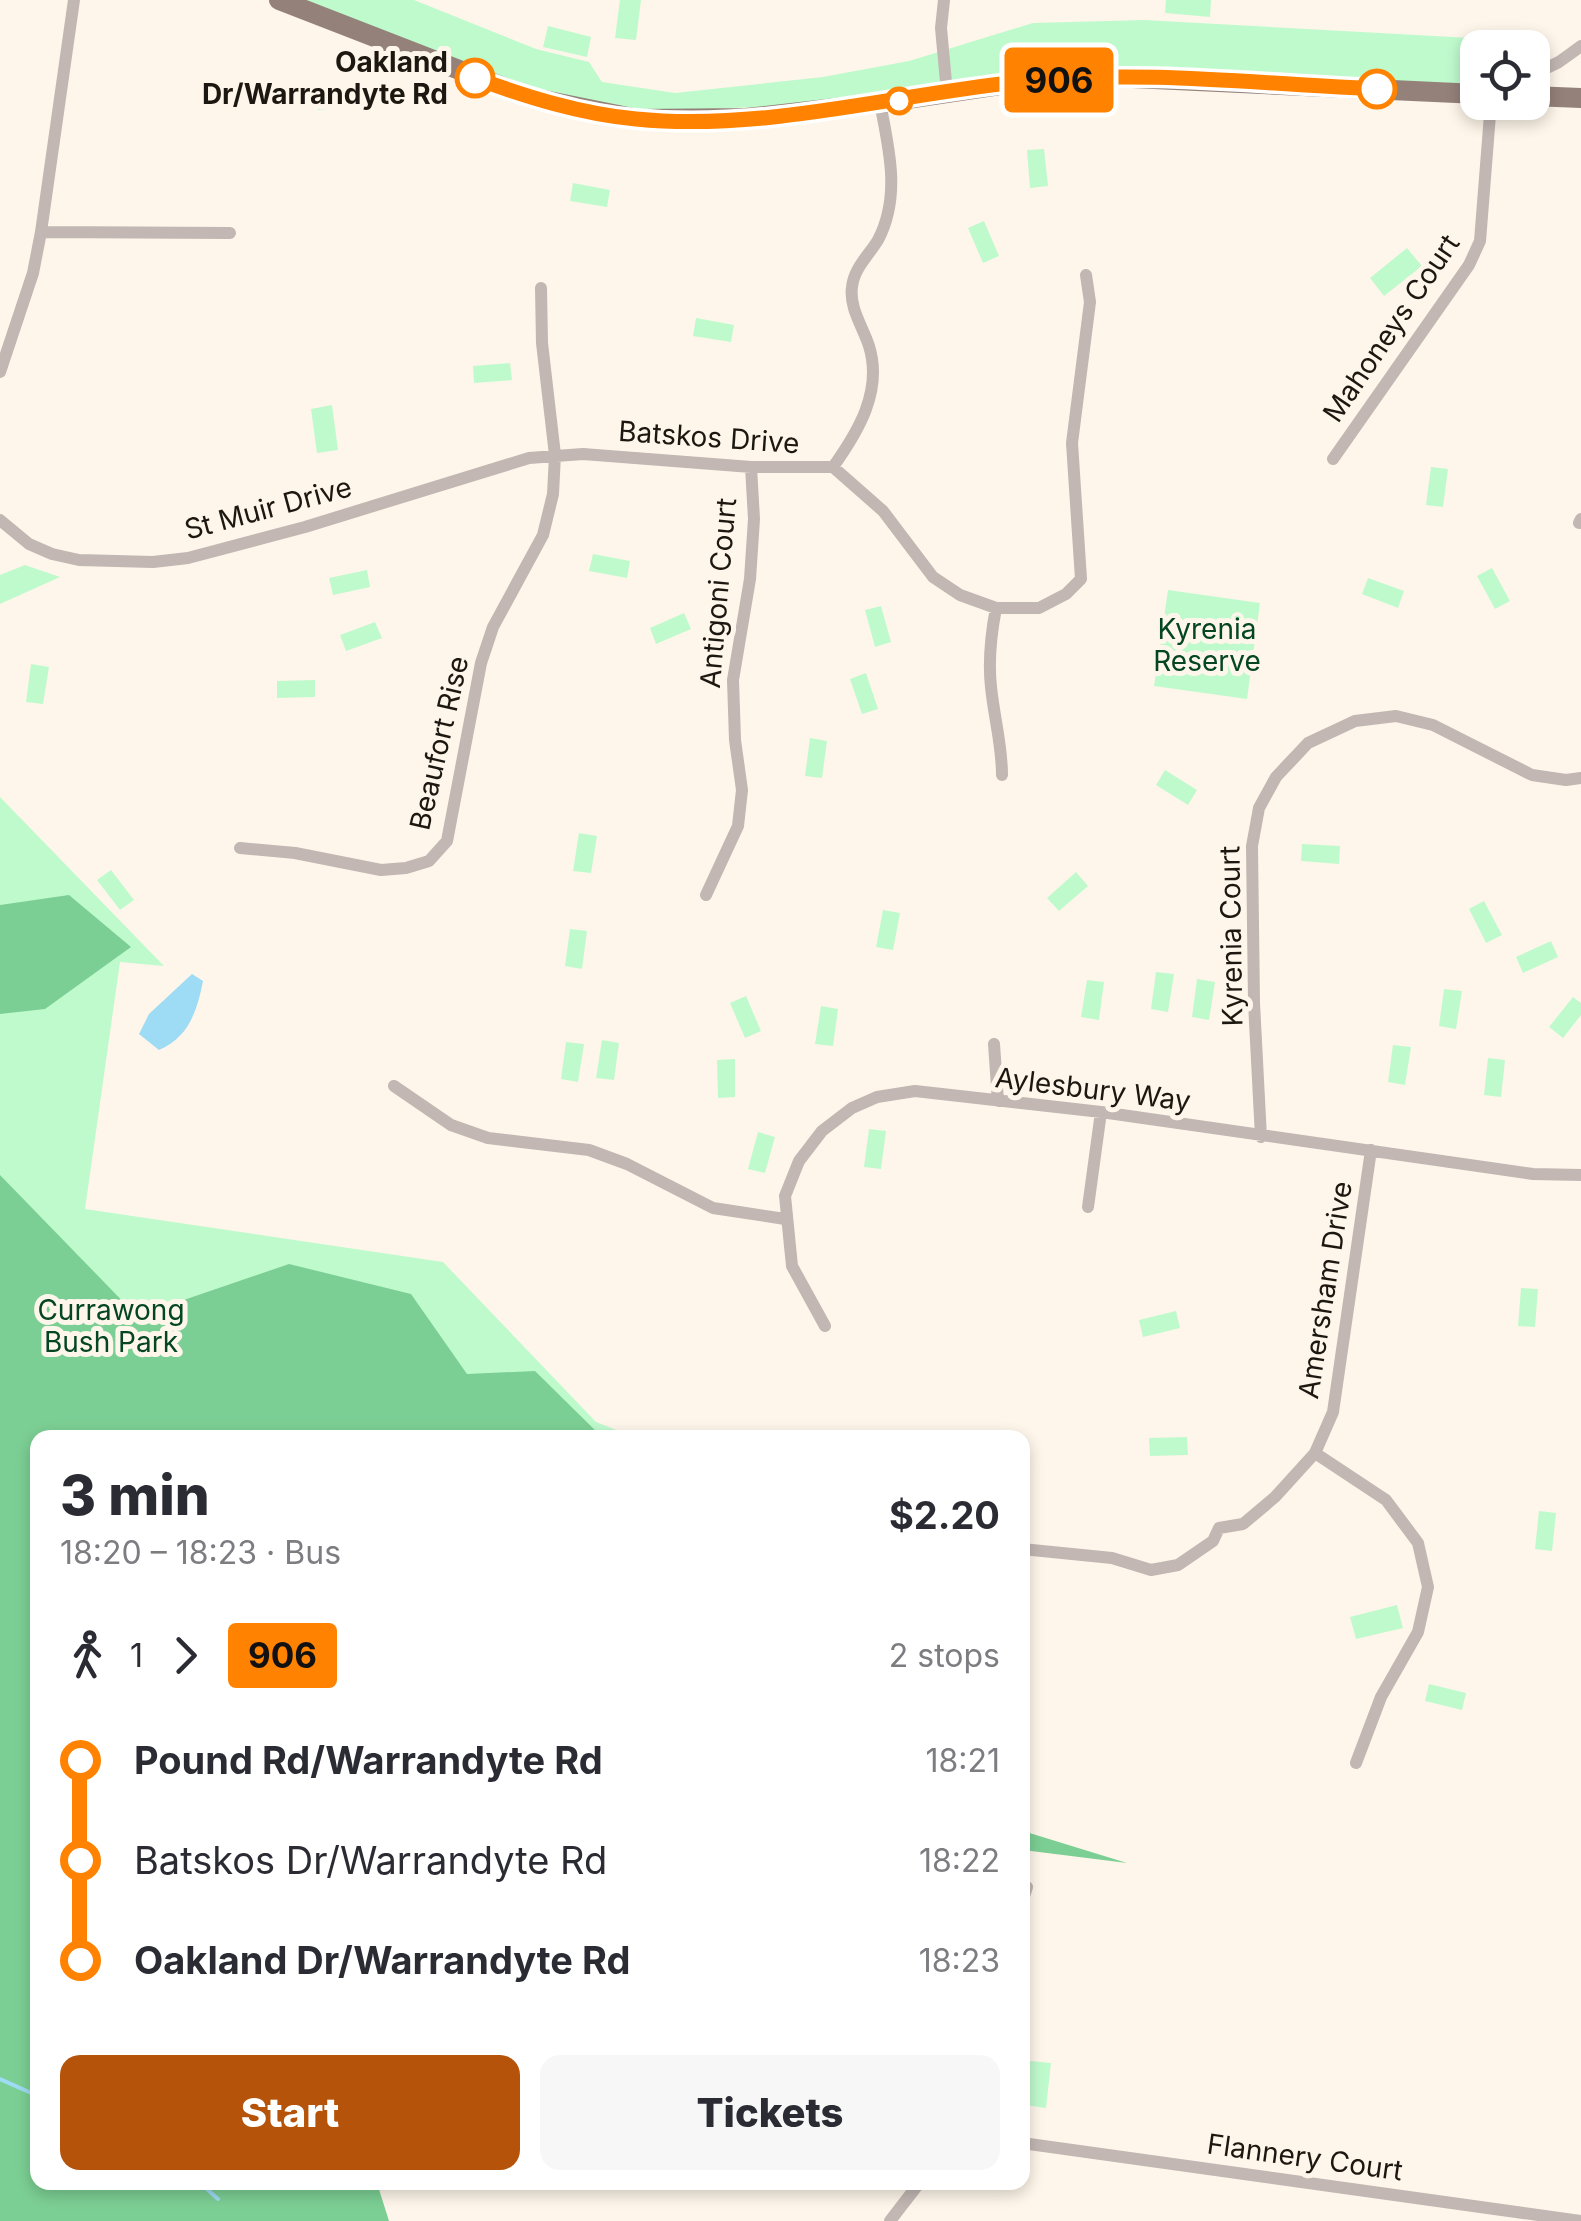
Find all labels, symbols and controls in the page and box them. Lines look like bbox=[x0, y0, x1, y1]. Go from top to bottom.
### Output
map controls bbox=[1460, 30, 1550, 120]
button: locate bbox=[1460, 30, 1550, 120]
place label: Oakland Dr/Warrandyte Rd bbox=[202, 45, 448, 111]
line badge: 906 bbox=[1002, 48, 1116, 112]
marker: Oakland Dr/Warrandyte Rd bbox=[456, 59, 494, 97]
text: 906 bbox=[1024, 59, 1094, 101]
unlabelled marker bbox=[1358, 70, 1396, 108]
unlabelled marker bbox=[886, 88, 912, 114]
street label: Mahoneys Court bbox=[1316, 228, 1466, 428]
street label: Batskos Drive bbox=[617, 414, 801, 460]
street label: St Muir Drive bbox=[181, 469, 355, 547]
street label: Antigoni Court bbox=[693, 496, 743, 690]
park label: Kyrenia Reserve bbox=[1153, 612, 1261, 678]
street label: Beaufort Rise bbox=[402, 653, 476, 833]
street label: Kyrenia Court bbox=[1212, 845, 1250, 1027]
street label: Aylesbury Way bbox=[993, 1060, 1193, 1118]
street label: Amersham Drive bbox=[1291, 1179, 1359, 1401]
park label: Currawong Bush Park bbox=[37, 1293, 185, 1359]
text: 3 min bbox=[60, 1462, 210, 1528]
text: $2.20 bbox=[889, 1492, 1000, 1538]
text: 18:20 – 18:23 · Bus bbox=[60, 1533, 341, 1572]
icon: walk bbox=[60, 1628, 115, 1683]
icon: forward bbox=[158, 1628, 213, 1683]
text: 906 bbox=[248, 1634, 317, 1676]
text: 1 bbox=[130, 1636, 143, 1675]
text: 2 stops bbox=[889, 1636, 1000, 1675]
text: Pound Rd/Warrandyte Rd bbox=[134, 1737, 603, 1783]
text: 18:21 bbox=[925, 1741, 1000, 1780]
text: Batskos Dr/Warrandyte Rd bbox=[134, 1837, 607, 1883]
text: 18:22 bbox=[919, 1841, 1000, 1880]
text: Oakland Dr/Warrandyte Rd bbox=[134, 1937, 630, 1983]
text: 18:23 bbox=[919, 1941, 1000, 1980]
button: Start bbox=[60, 2055, 520, 2170]
button: Tickets bbox=[540, 2055, 1000, 2170]
street label: Flannery Court bbox=[1205, 2126, 1405, 2188]

